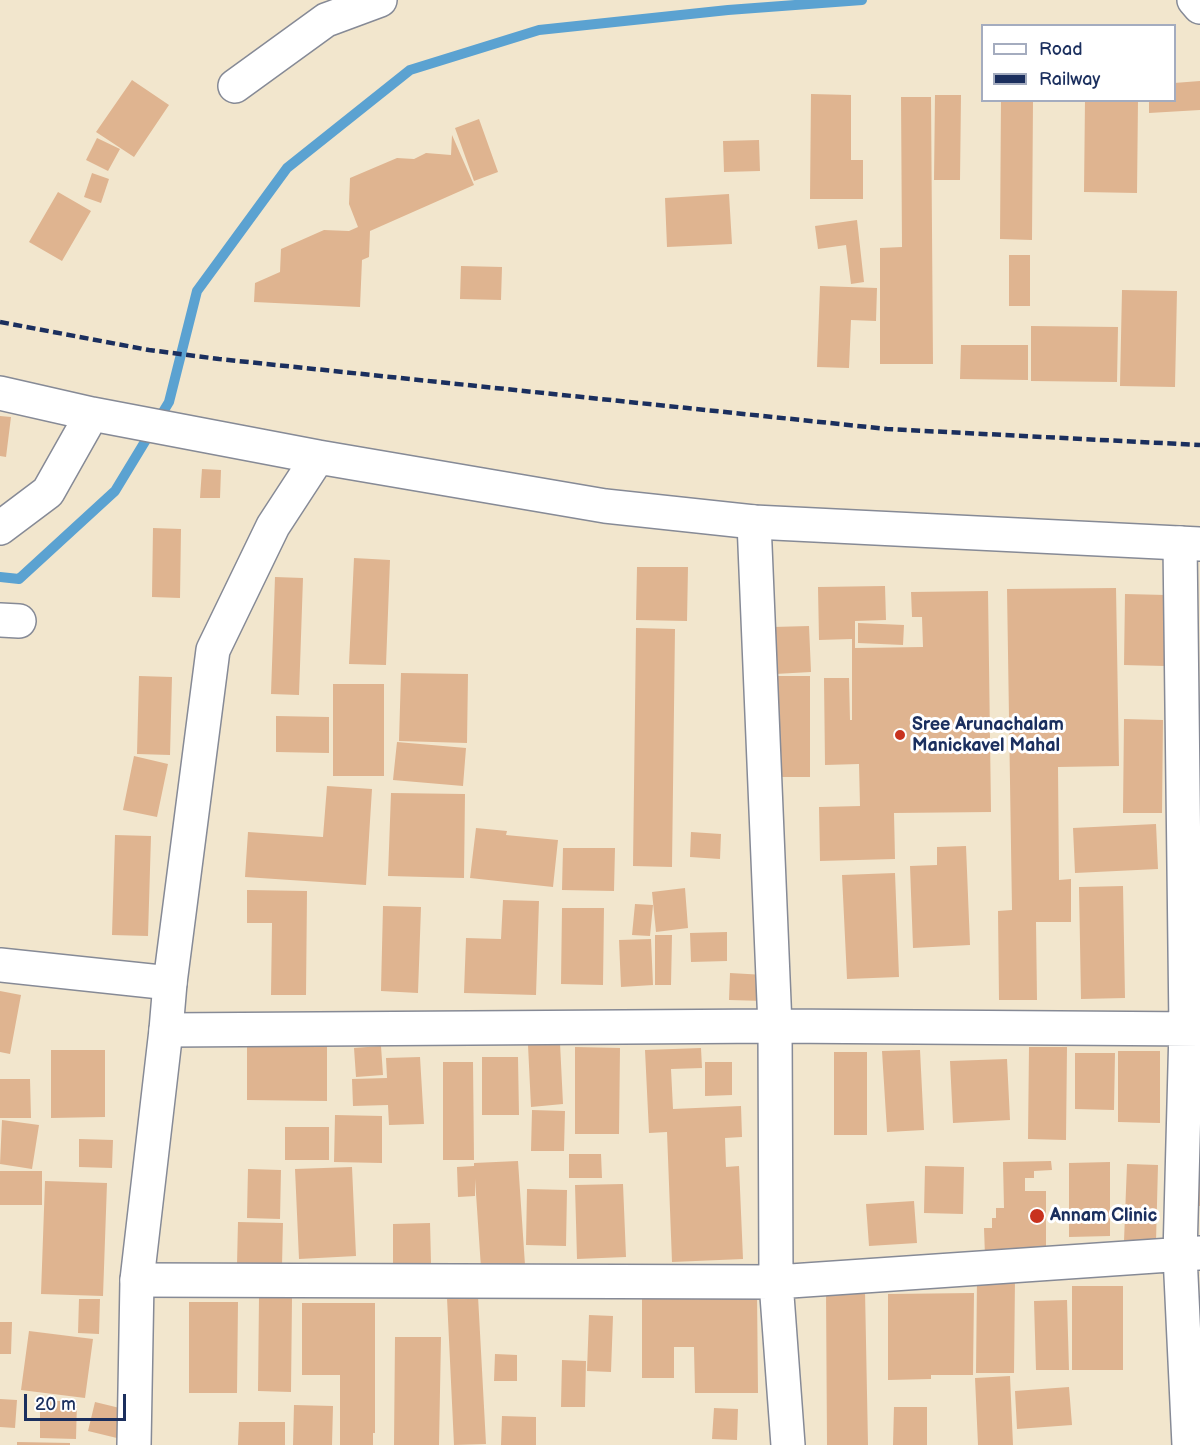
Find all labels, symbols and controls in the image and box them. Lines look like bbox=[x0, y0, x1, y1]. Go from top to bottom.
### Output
legend bbox=[981, 24, 1176, 102]
text: Road bbox=[1039, 39, 1083, 60]
text: Railway bbox=[1039, 69, 1101, 90]
place label: Sree Arunachalam Manickavel Mahal bbox=[912, 714, 1064, 756]
marker: Sree Arunachalam Manickavel Mahal bbox=[893, 728, 907, 742]
place label: Annam Clinic bbox=[1050, 1205, 1157, 1227]
marker: Annam Clinic bbox=[1028, 1207, 1046, 1225]
scale bar bbox=[27, 1382, 129, 1420]
text: 20 m bbox=[35, 1394, 76, 1415]

